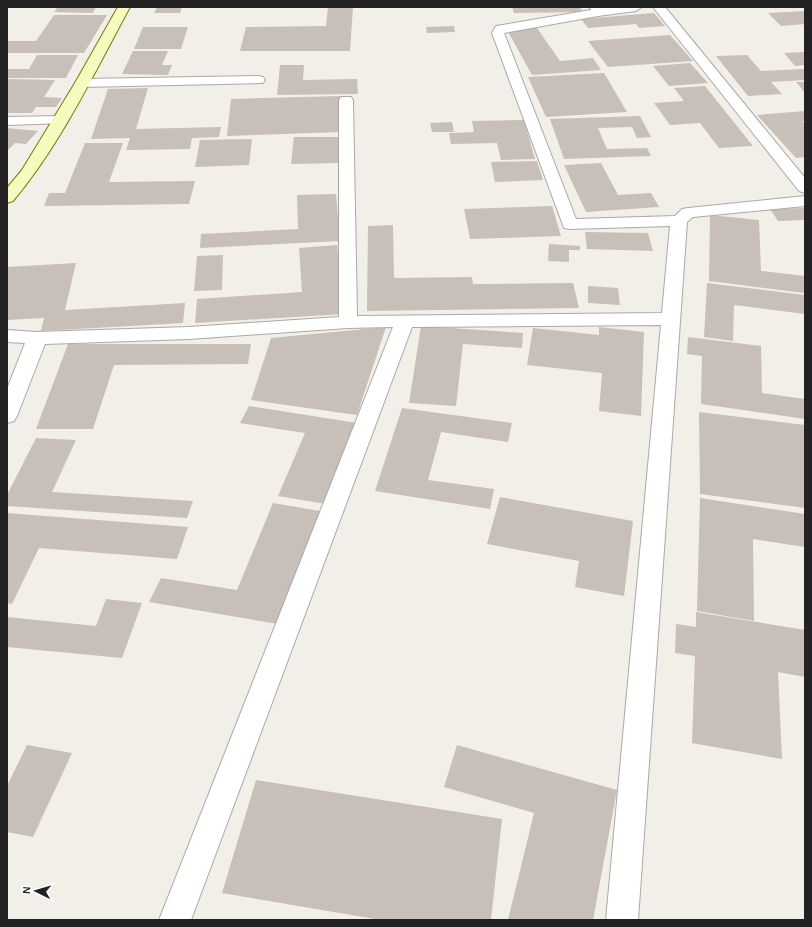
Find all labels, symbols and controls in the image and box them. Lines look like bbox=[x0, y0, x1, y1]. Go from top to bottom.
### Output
north arrow bbox=[16, 871, 56, 911]
text: N bbox=[21, 886, 32, 894]

